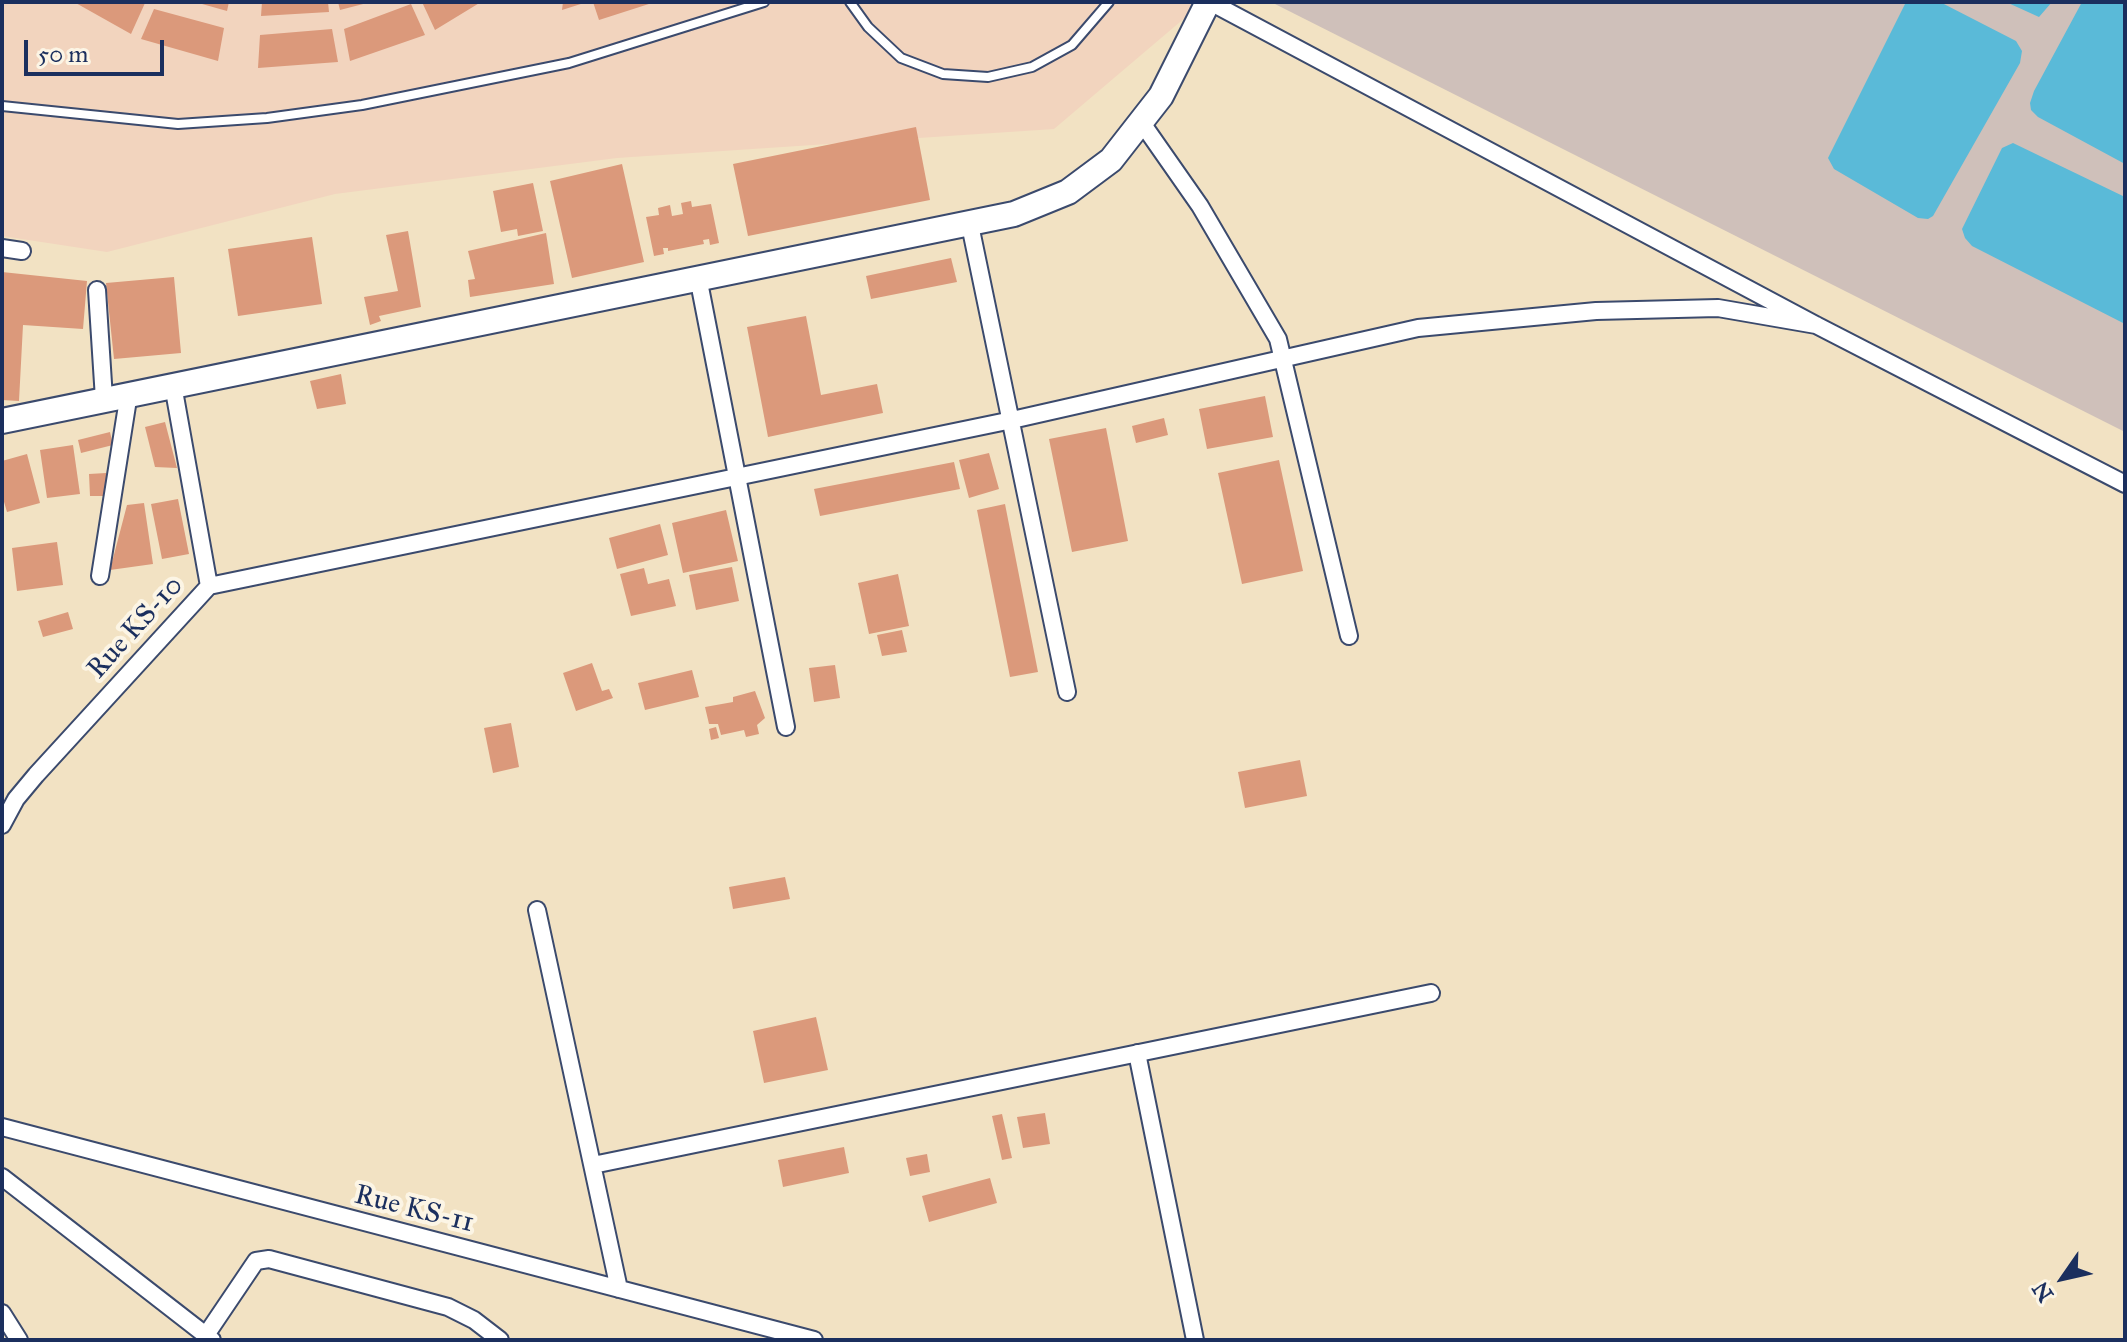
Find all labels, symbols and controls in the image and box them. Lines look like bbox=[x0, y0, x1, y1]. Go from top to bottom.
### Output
scale bar bbox=[28, 24, 168, 74]
text: 50 m bbox=[38, 39, 88, 69]
street label: Rue KS-10 bbox=[81, 570, 191, 686]
street label: Rue KS-11 bbox=[351, 1179, 477, 1241]
north arrow bbox=[2023, 1238, 2103, 1318]
text: N bbox=[2026, 1276, 2059, 1307]

